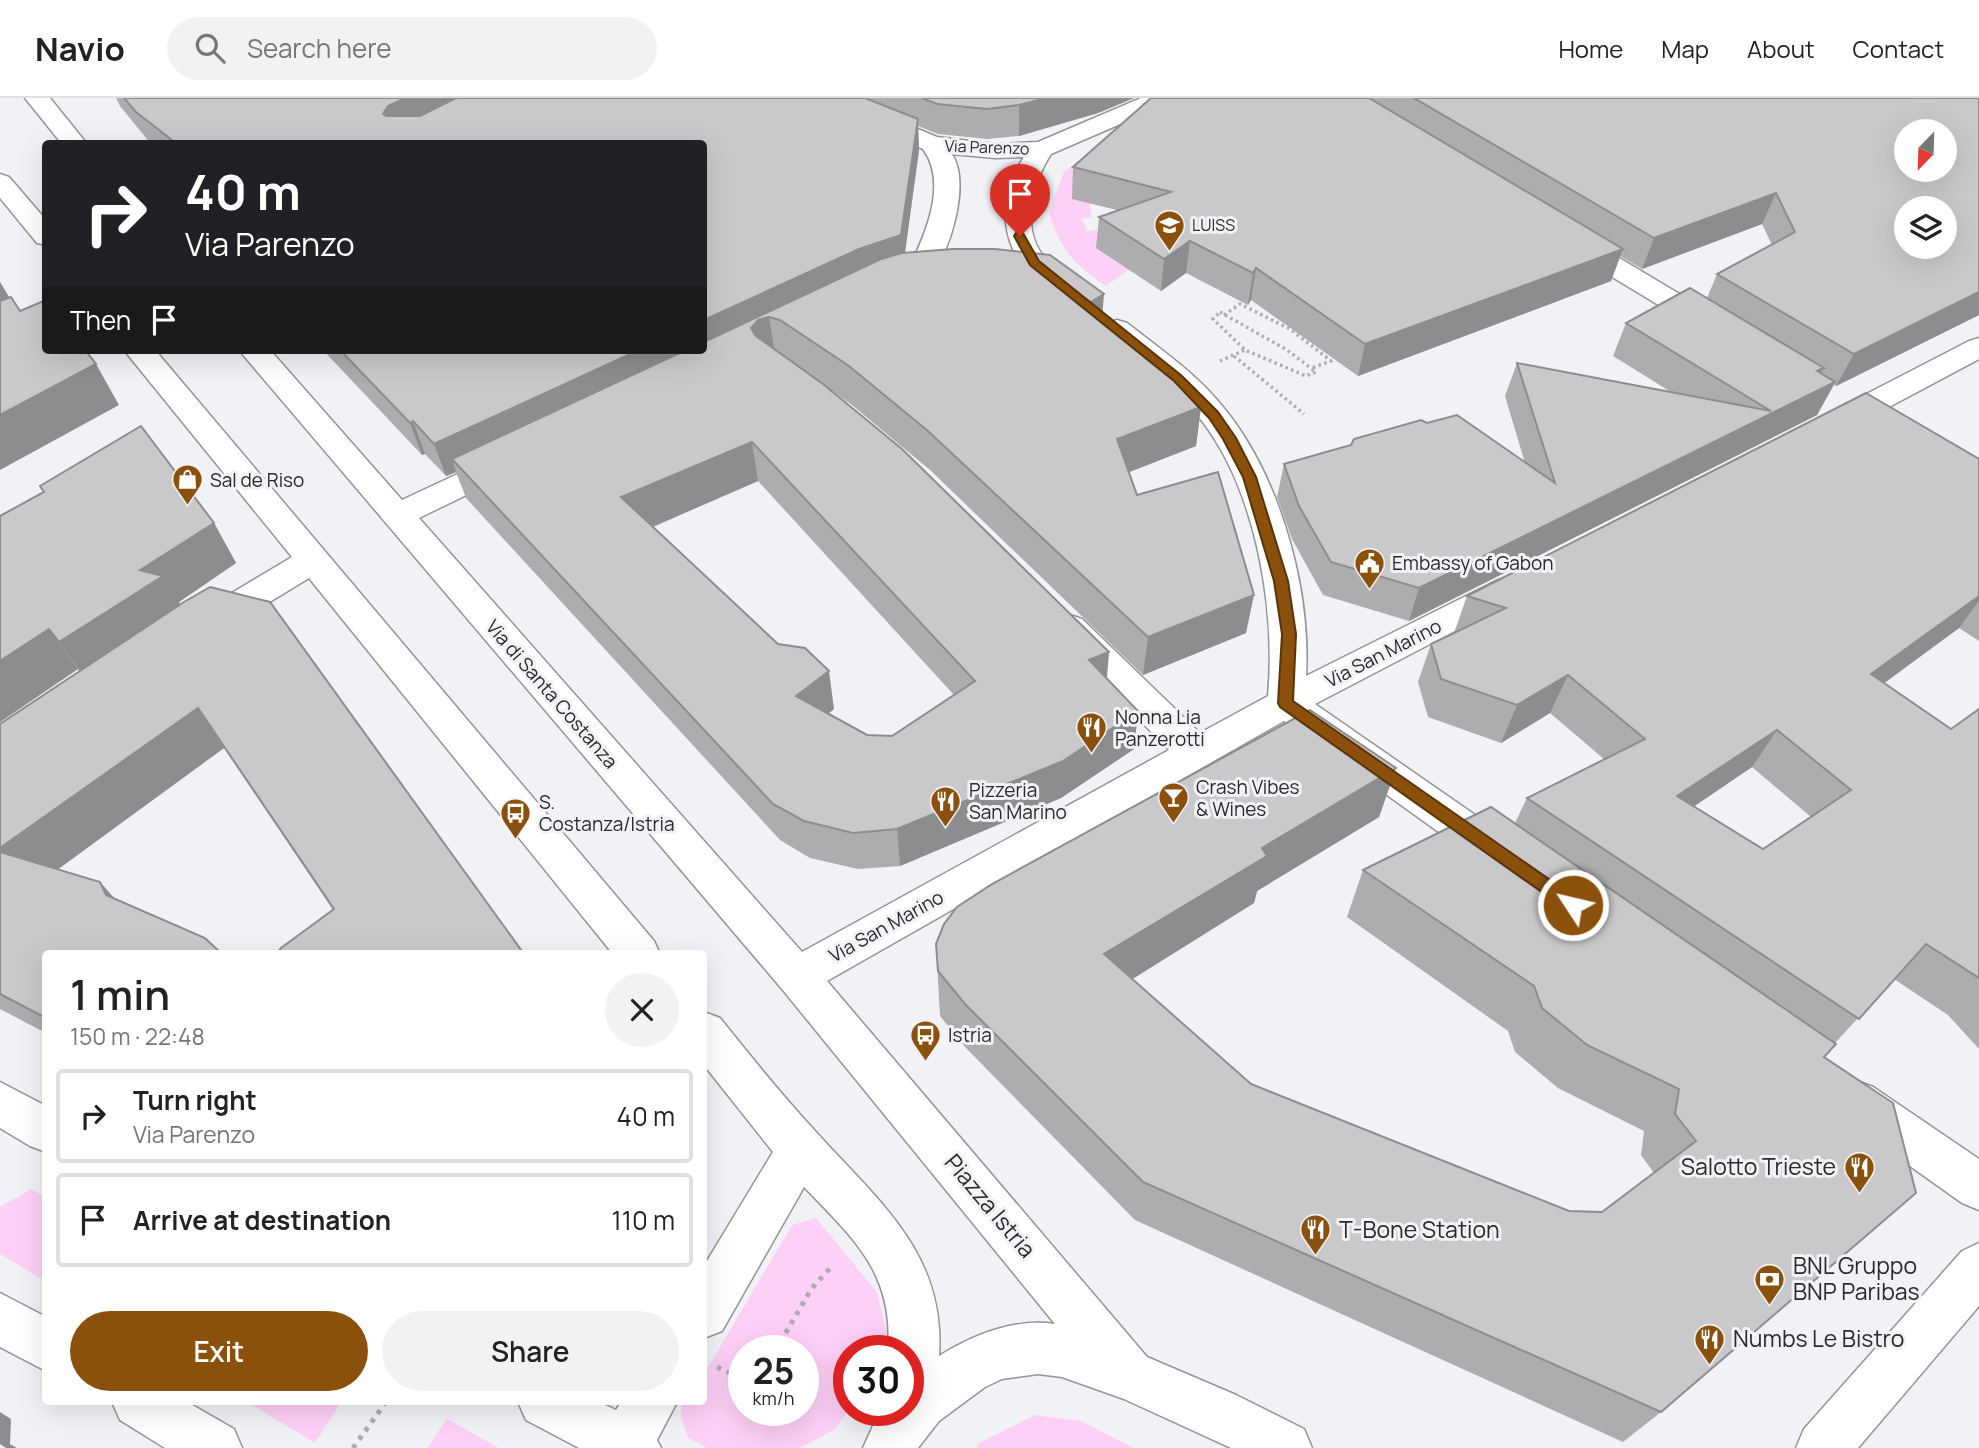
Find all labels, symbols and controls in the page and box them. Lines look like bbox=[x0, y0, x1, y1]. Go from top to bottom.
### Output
search box bbox=[167, 17, 657, 80]
text: Navio bbox=[35, 26, 125, 71]
icon: search bbox=[191, 29, 229, 67]
text: Search here bbox=[247, 30, 391, 66]
text: Home bbox=[1558, 32, 1623, 65]
text: Map bbox=[1661, 32, 1709, 65]
text: About bbox=[1747, 32, 1815, 65]
text: Contact bbox=[1853, 32, 1944, 65]
north arrow bbox=[1894, 119, 1956, 182]
map controls bbox=[1894, 119, 1957, 259]
street label: Via Parenzo bbox=[944, 135, 1030, 159]
text: 40 m bbox=[185, 158, 301, 225]
pin bbox=[990, 164, 1050, 236]
icon: right bbox=[70, 168, 161, 259]
icon: arrive bbox=[1001, 175, 1039, 213]
button: layers bbox=[1894, 196, 1957, 259]
school or university icon: LUISS bbox=[1152, 208, 1186, 252]
place label: LUISS bbox=[1192, 214, 1235, 236]
text: Via Parenzo bbox=[185, 222, 355, 266]
icon: arrive bbox=[145, 301, 183, 339]
text: Then bbox=[70, 302, 131, 338]
shop icon: Sal de Riso bbox=[170, 463, 204, 507]
place label: Sal de Riso bbox=[210, 467, 304, 493]
public building icon: Embassy of Gabon bbox=[1352, 546, 1386, 590]
place label: Embassy of Gabon bbox=[1392, 550, 1554, 576]
street label: Via San Marino bbox=[1320, 612, 1446, 694]
street label: Via di Santa Costanza bbox=[480, 614, 624, 774]
place label: Nonna Lia Panzerotti bbox=[1115, 704, 1205, 752]
restaurant icon: Nonna Lia Panzerotti bbox=[1075, 711, 1109, 755]
place label: Crash Vibes & Wines bbox=[1196, 774, 1300, 822]
place label: Pizzeria San Marino bbox=[969, 777, 1067, 825]
bar icon: Crash Vibes & Wines bbox=[1156, 781, 1190, 825]
restaurant icon: Pizzeria San Marino bbox=[929, 784, 963, 828]
place label: S. Costanza/Istria bbox=[539, 789, 674, 837]
bus stop icon: S. Costanza/Istria bbox=[499, 796, 533, 840]
position arrow bbox=[1536, 868, 1610, 942]
street label: Via San Marino bbox=[824, 884, 948, 968]
text: 1 min bbox=[70, 965, 170, 1023]
button: close bbox=[605, 973, 679, 1047]
bus stop icon: Istria bbox=[908, 1018, 942, 1062]
text: 150 m · 22:48 bbox=[70, 1020, 205, 1052]
place label: Istria bbox=[948, 1022, 992, 1048]
text: Turn right bbox=[133, 1082, 257, 1118]
icon: right bbox=[74, 1097, 112, 1135]
text: 40 m bbox=[617, 1098, 675, 1134]
text: Via Parenzo bbox=[133, 1118, 255, 1150]
street label: Piazza Istria bbox=[938, 1147, 1044, 1264]
place label: Salotto Trieste bbox=[1681, 1150, 1836, 1182]
restaurant icon: Salotto Trieste bbox=[1842, 1150, 1876, 1194]
icon: arrive bbox=[74, 1201, 112, 1239]
text: Arrive at destination bbox=[133, 1202, 391, 1238]
text: 110 m bbox=[612, 1202, 675, 1238]
restaurant icon: T-Bone Station bbox=[1299, 1213, 1333, 1257]
place label: T-Bone Station bbox=[1339, 1213, 1500, 1245]
place label: BNL Gruppo BNP Paribas bbox=[1793, 1249, 1920, 1307]
bank icon: BNL Gruppo BNP Paribas bbox=[1753, 1262, 1787, 1306]
button: Exit bbox=[70, 1311, 368, 1391]
button: Share bbox=[382, 1311, 679, 1391]
restaurant icon: Numbs Le Bistro bbox=[1693, 1322, 1727, 1366]
place label: Numbs Le Bistro bbox=[1733, 1322, 1904, 1354]
speed limit sign: 30 bbox=[833, 1335, 924, 1426]
text: 25 bbox=[753, 1347, 794, 1395]
text: km/h bbox=[753, 1386, 794, 1410]

